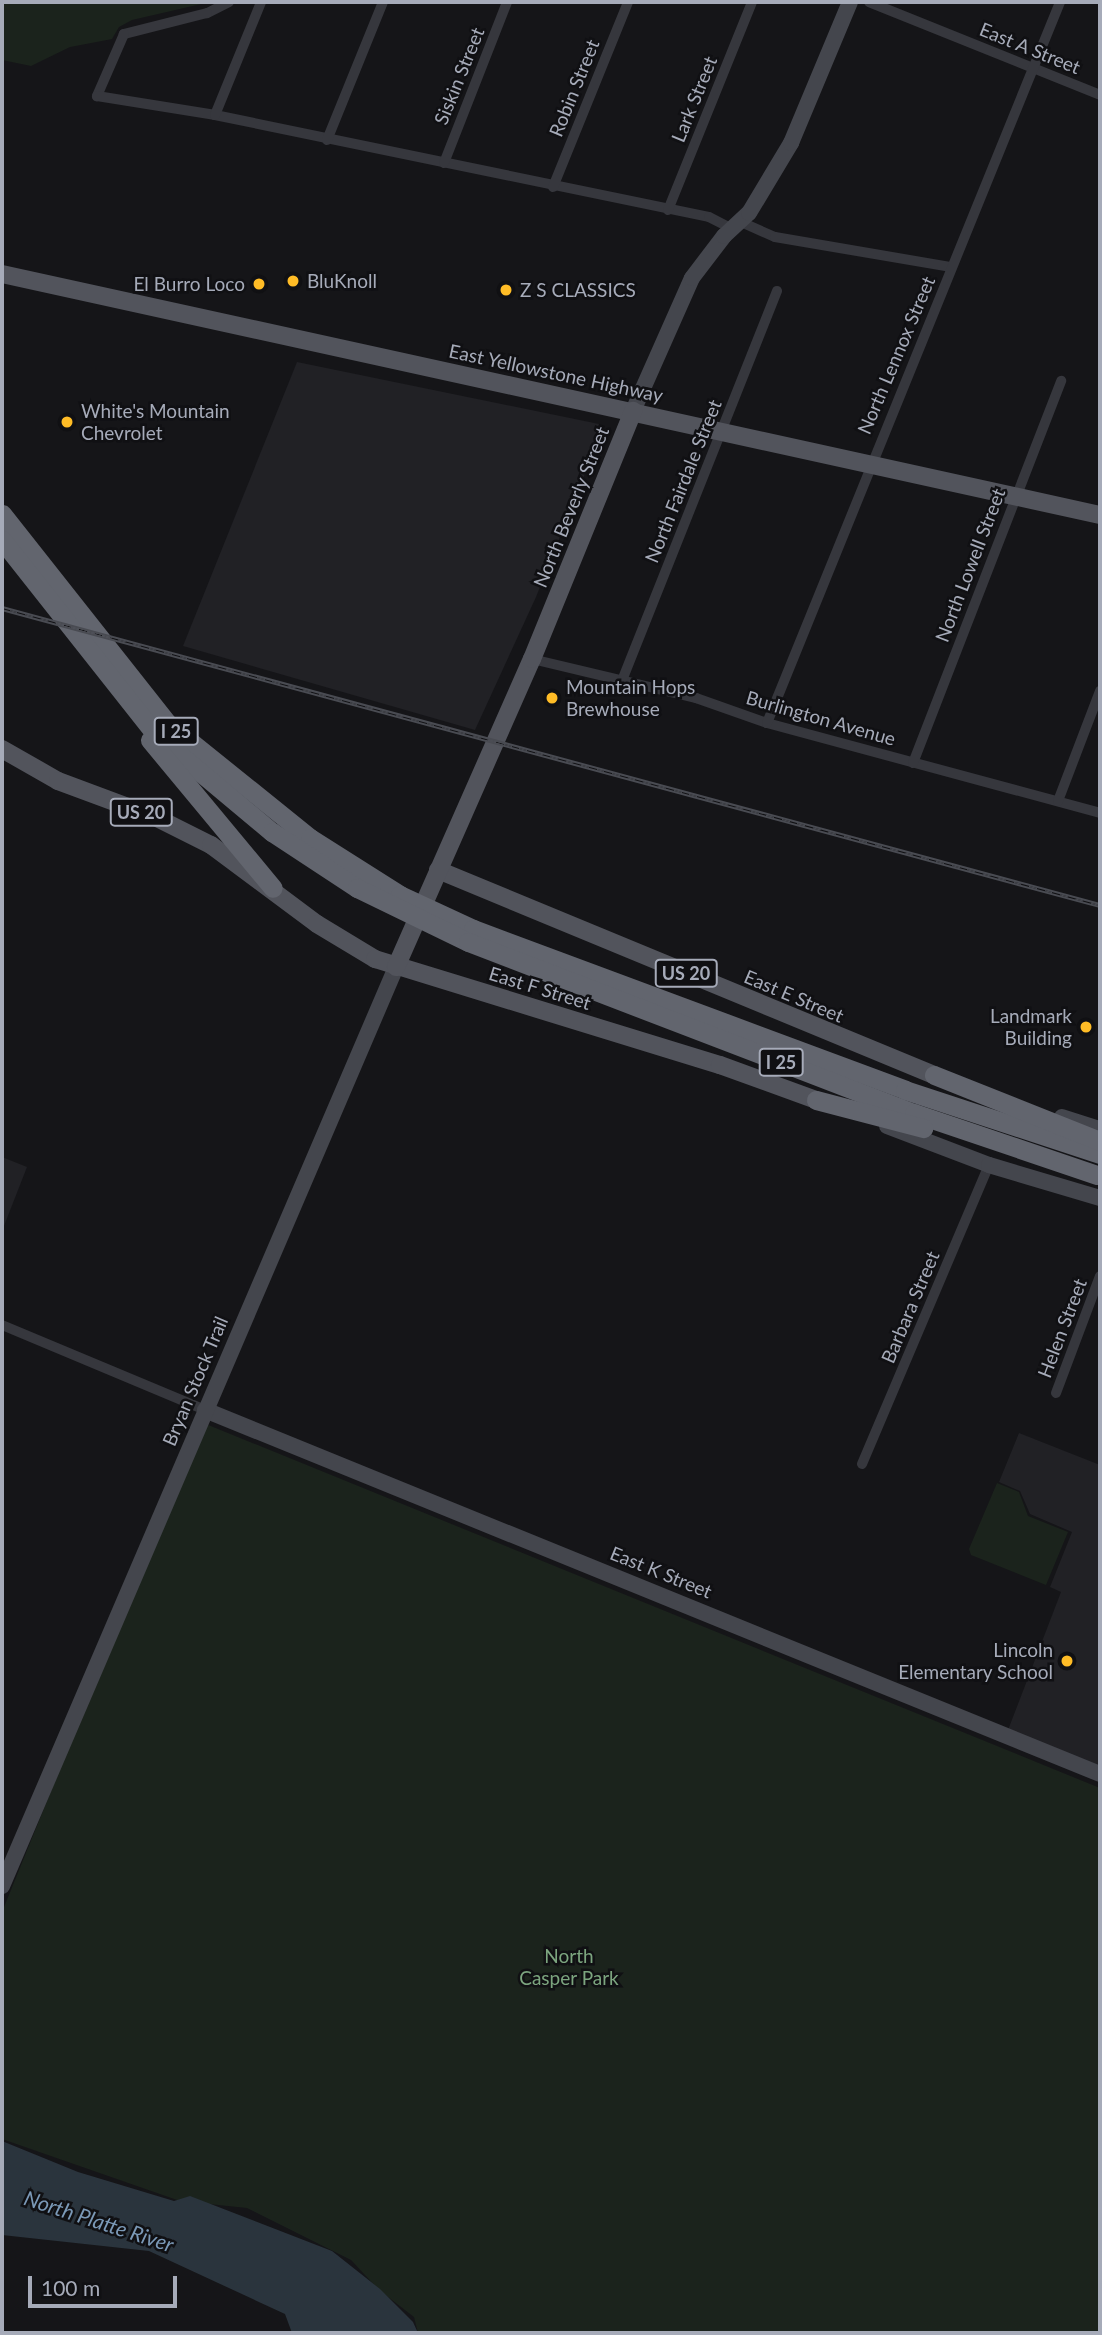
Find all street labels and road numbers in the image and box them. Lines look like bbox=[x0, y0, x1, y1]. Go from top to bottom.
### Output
street label: East A Street bbox=[976, 17, 1084, 79]
street label: Siskin Street bbox=[429, 24, 489, 128]
street label: Robin Street bbox=[544, 36, 604, 140]
street label: Lark Street bbox=[666, 53, 722, 145]
street label: North Lennox Street bbox=[852, 273, 940, 437]
street label: East Yellowstone Highway bbox=[447, 339, 665, 407]
street label: North Fairdale Street bbox=[640, 396, 726, 566]
street label: North Beverly Street bbox=[528, 423, 614, 591]
street label: North Lowell Street bbox=[930, 485, 1010, 645]
street label: Burlington Avenue bbox=[743, 686, 899, 750]
road number: I 25 bbox=[153, 716, 199, 746]
road number: US 20 bbox=[110, 798, 172, 826]
road number: US 20 bbox=[654, 958, 718, 988]
street label: East F Street bbox=[486, 962, 594, 1014]
street label: East E Street bbox=[741, 965, 847, 1027]
road number: I 25 bbox=[758, 1048, 804, 1077]
street label: Barbara Street bbox=[876, 1247, 944, 1367]
street label: Helen Street bbox=[1033, 1275, 1091, 1381]
street label: Bryan Stock Trail bbox=[157, 1313, 233, 1449]
street label: East K Street bbox=[607, 1541, 715, 1603]

